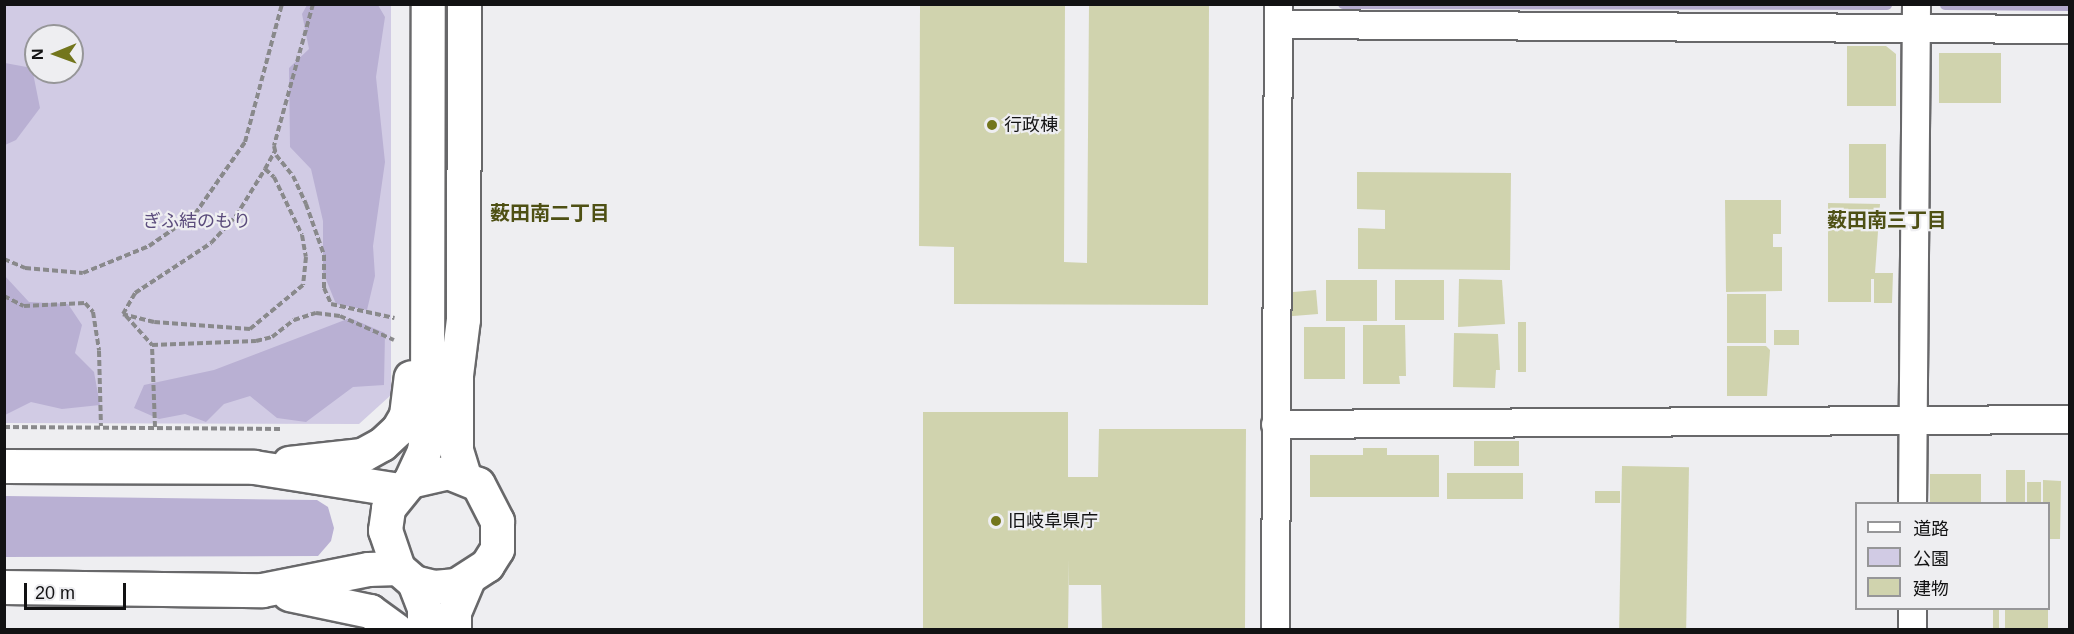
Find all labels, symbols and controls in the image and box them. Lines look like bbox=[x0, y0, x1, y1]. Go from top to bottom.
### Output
north arrow bbox=[24, 24, 84, 84]
text: N bbox=[29, 48, 46, 60]
place label: 行政棟 bbox=[1004, 114, 1058, 136]
marker: 行政棟 bbox=[985, 118, 999, 132]
district label: 薮田南二丁目 bbox=[490, 201, 610, 225]
district label: 薮田南三丁目 bbox=[1827, 208, 1947, 232]
park label: ぎふ結のもり bbox=[143, 210, 251, 232]
legend bbox=[1855, 502, 2050, 610]
place label: 旧岐阜県庁 bbox=[1008, 510, 1098, 532]
marker: 旧岐阜県庁 bbox=[989, 514, 1003, 528]
text: 道路 bbox=[1913, 519, 1949, 539]
text: 公園 bbox=[1913, 549, 1949, 569]
scale bar bbox=[27, 571, 129, 609]
text: 建物 bbox=[1913, 579, 1949, 599]
text: 20 m bbox=[35, 583, 75, 603]

